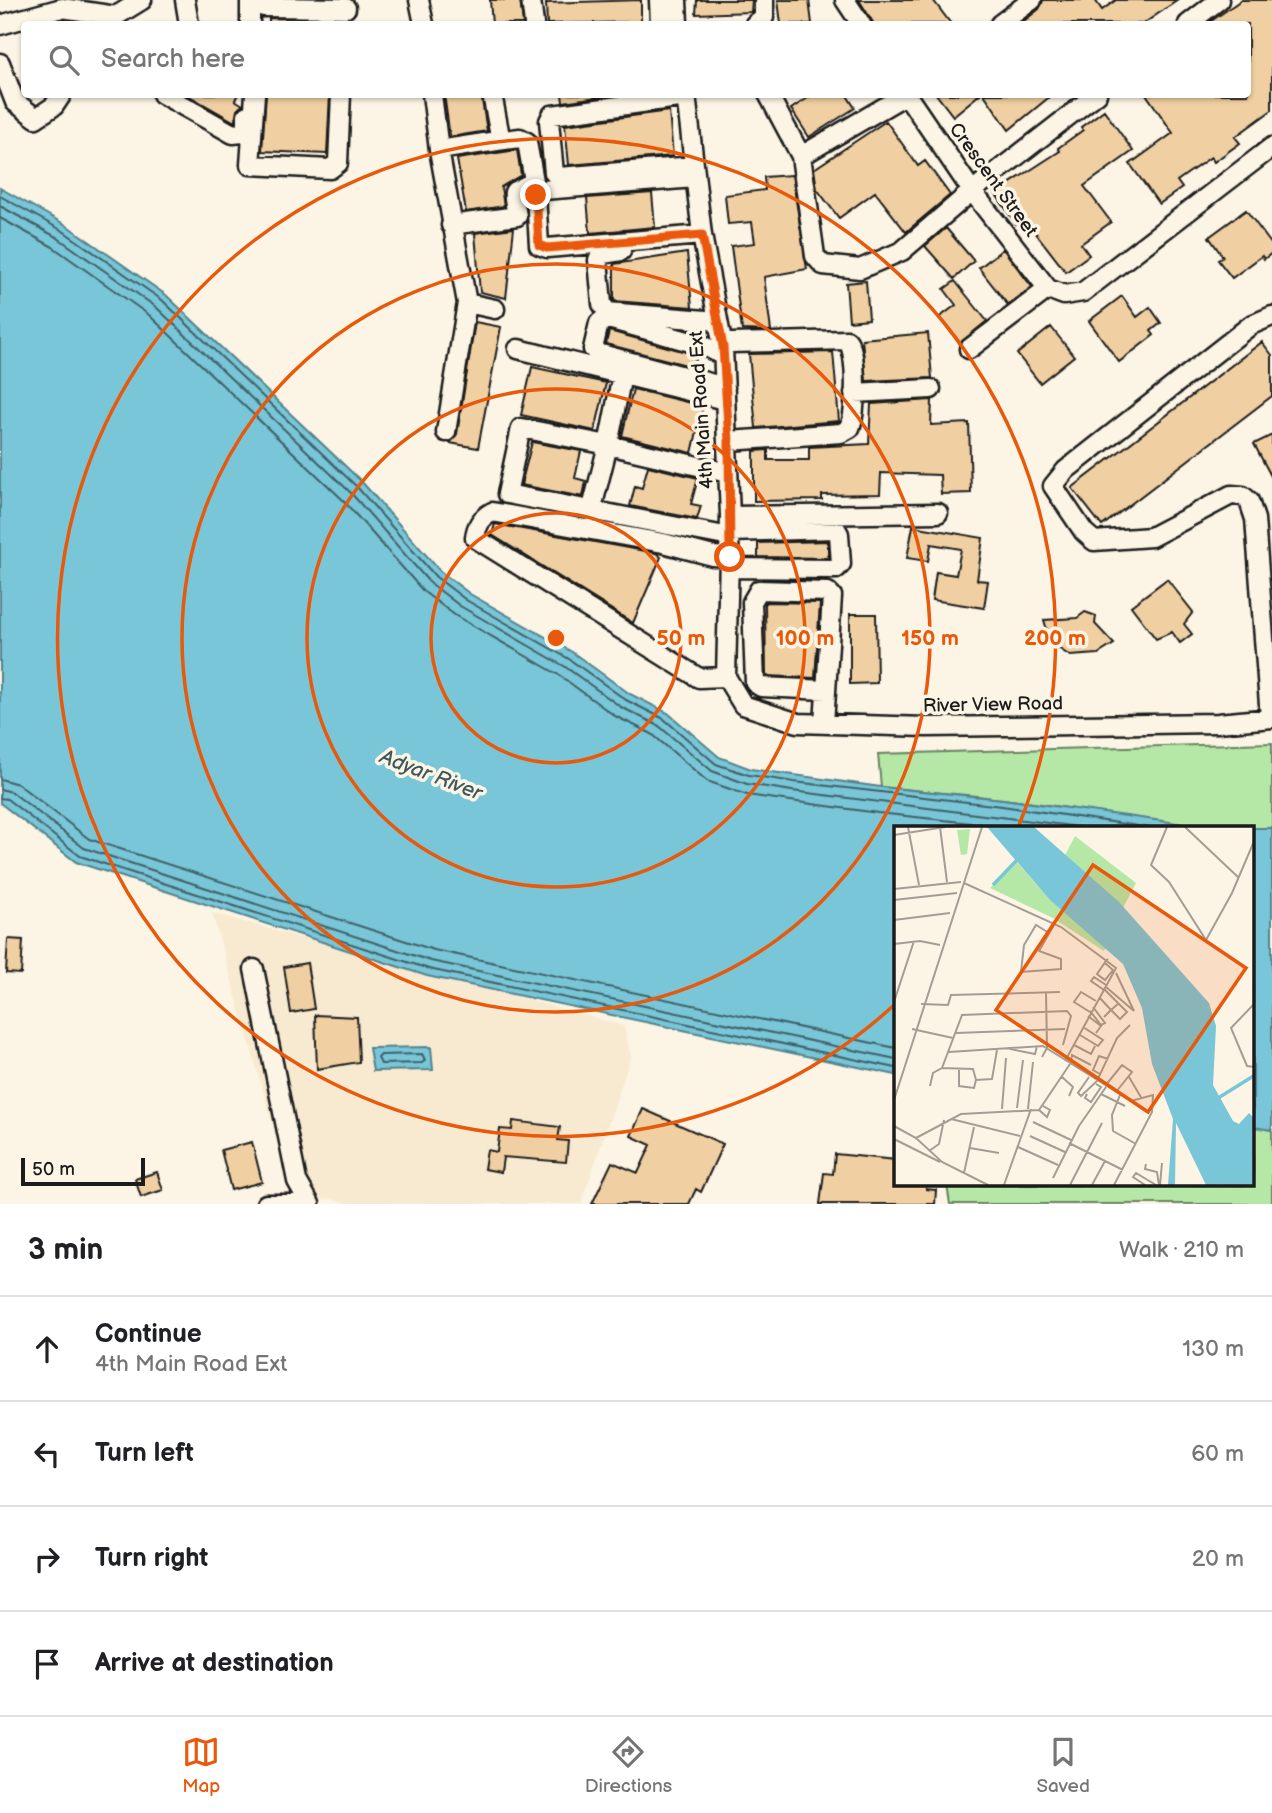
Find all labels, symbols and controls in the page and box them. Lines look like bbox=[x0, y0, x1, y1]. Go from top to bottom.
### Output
search box bbox=[21, 21, 1251, 98]
icon: search bbox=[45, 41, 83, 79]
text: Search here bbox=[101, 44, 245, 75]
street label: Crescent Street bbox=[944, 118, 1042, 242]
route end bbox=[520, 179, 551, 210]
street label: 4th Main Road Ext bbox=[685, 330, 719, 490]
route start bbox=[714, 541, 745, 572]
centre of rings bbox=[544, 626, 568, 650]
text: 50 m bbox=[657, 626, 705, 651]
text: 100 m bbox=[776, 626, 834, 651]
text: 150 m bbox=[901, 626, 959, 651]
text: 200 m bbox=[1024, 626, 1086, 651]
street label: River View Road bbox=[923, 692, 1063, 718]
water label: Adyar River bbox=[376, 744, 487, 806]
inset map bbox=[894, 826, 1254, 1186]
scale bar bbox=[21, 1155, 145, 1187]
text: 50 m bbox=[32, 1158, 75, 1181]
text: 3 min bbox=[28, 1232, 103, 1268]
text: Walk · 210 m bbox=[1119, 1236, 1244, 1264]
text: Continue bbox=[95, 1319, 202, 1350]
icon: ahead bbox=[28, 1330, 66, 1368]
text: 130 m bbox=[1182, 1335, 1244, 1363]
text: 4th Main Road Ext bbox=[95, 1350, 287, 1378]
icon: left bbox=[28, 1435, 66, 1473]
text: Turn left bbox=[95, 1438, 194, 1469]
text: 60 m bbox=[1191, 1440, 1244, 1468]
icon: right bbox=[28, 1540, 66, 1578]
text: Turn right bbox=[95, 1543, 208, 1574]
text: 20 m bbox=[1192, 1545, 1244, 1573]
icon: arrive bbox=[28, 1645, 66, 1683]
text: Arrive at destination bbox=[95, 1648, 334, 1679]
tab: Map bbox=[182, 1733, 220, 1798]
tab: Directions bbox=[585, 1733, 672, 1798]
tab: Saved bbox=[1036, 1733, 1090, 1798]

